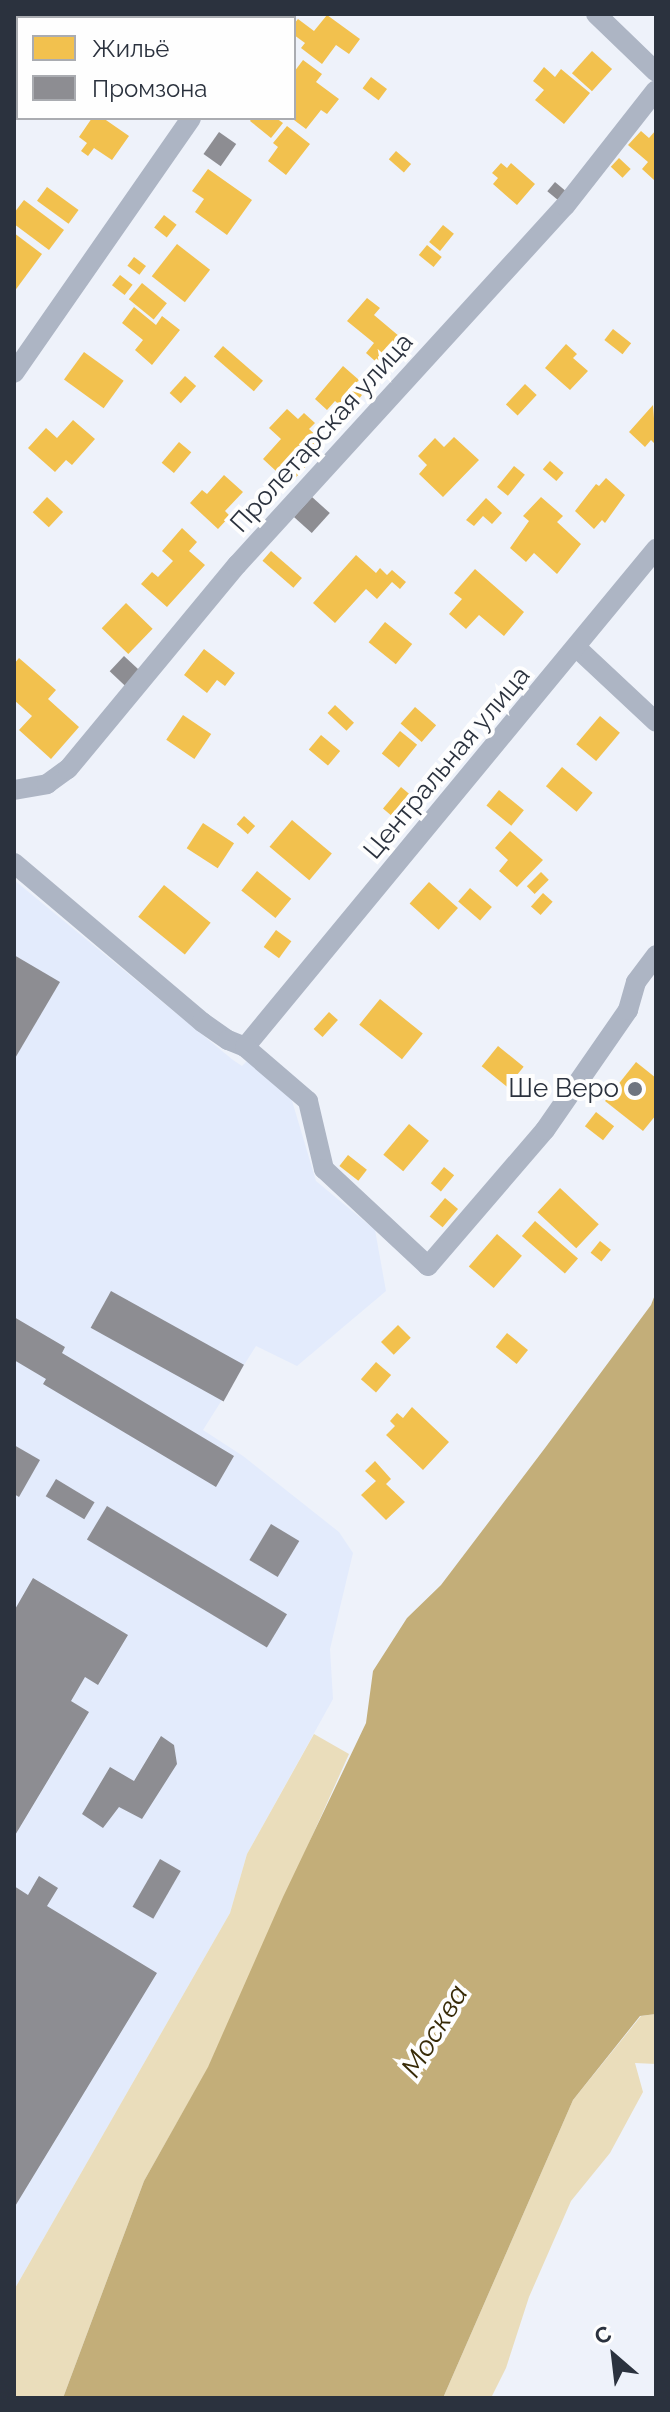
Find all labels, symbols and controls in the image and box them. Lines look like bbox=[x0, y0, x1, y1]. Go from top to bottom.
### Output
legend bbox=[16, 16, 296, 120]
text: Жильё bbox=[92, 34, 169, 63]
text: Промзона bbox=[92, 74, 207, 103]
street label: Пролетарская улица bbox=[224, 327, 420, 539]
street label: Центральная улица bbox=[357, 660, 537, 866]
place label: Ше Веро bbox=[508, 1073, 619, 1105]
marker: Ше Веро bbox=[626, 1080, 644, 1098]
water label: Москва bbox=[394, 1979, 476, 2083]
north arrow bbox=[574, 2316, 654, 2396]
text: С bbox=[590, 2320, 615, 2350]

